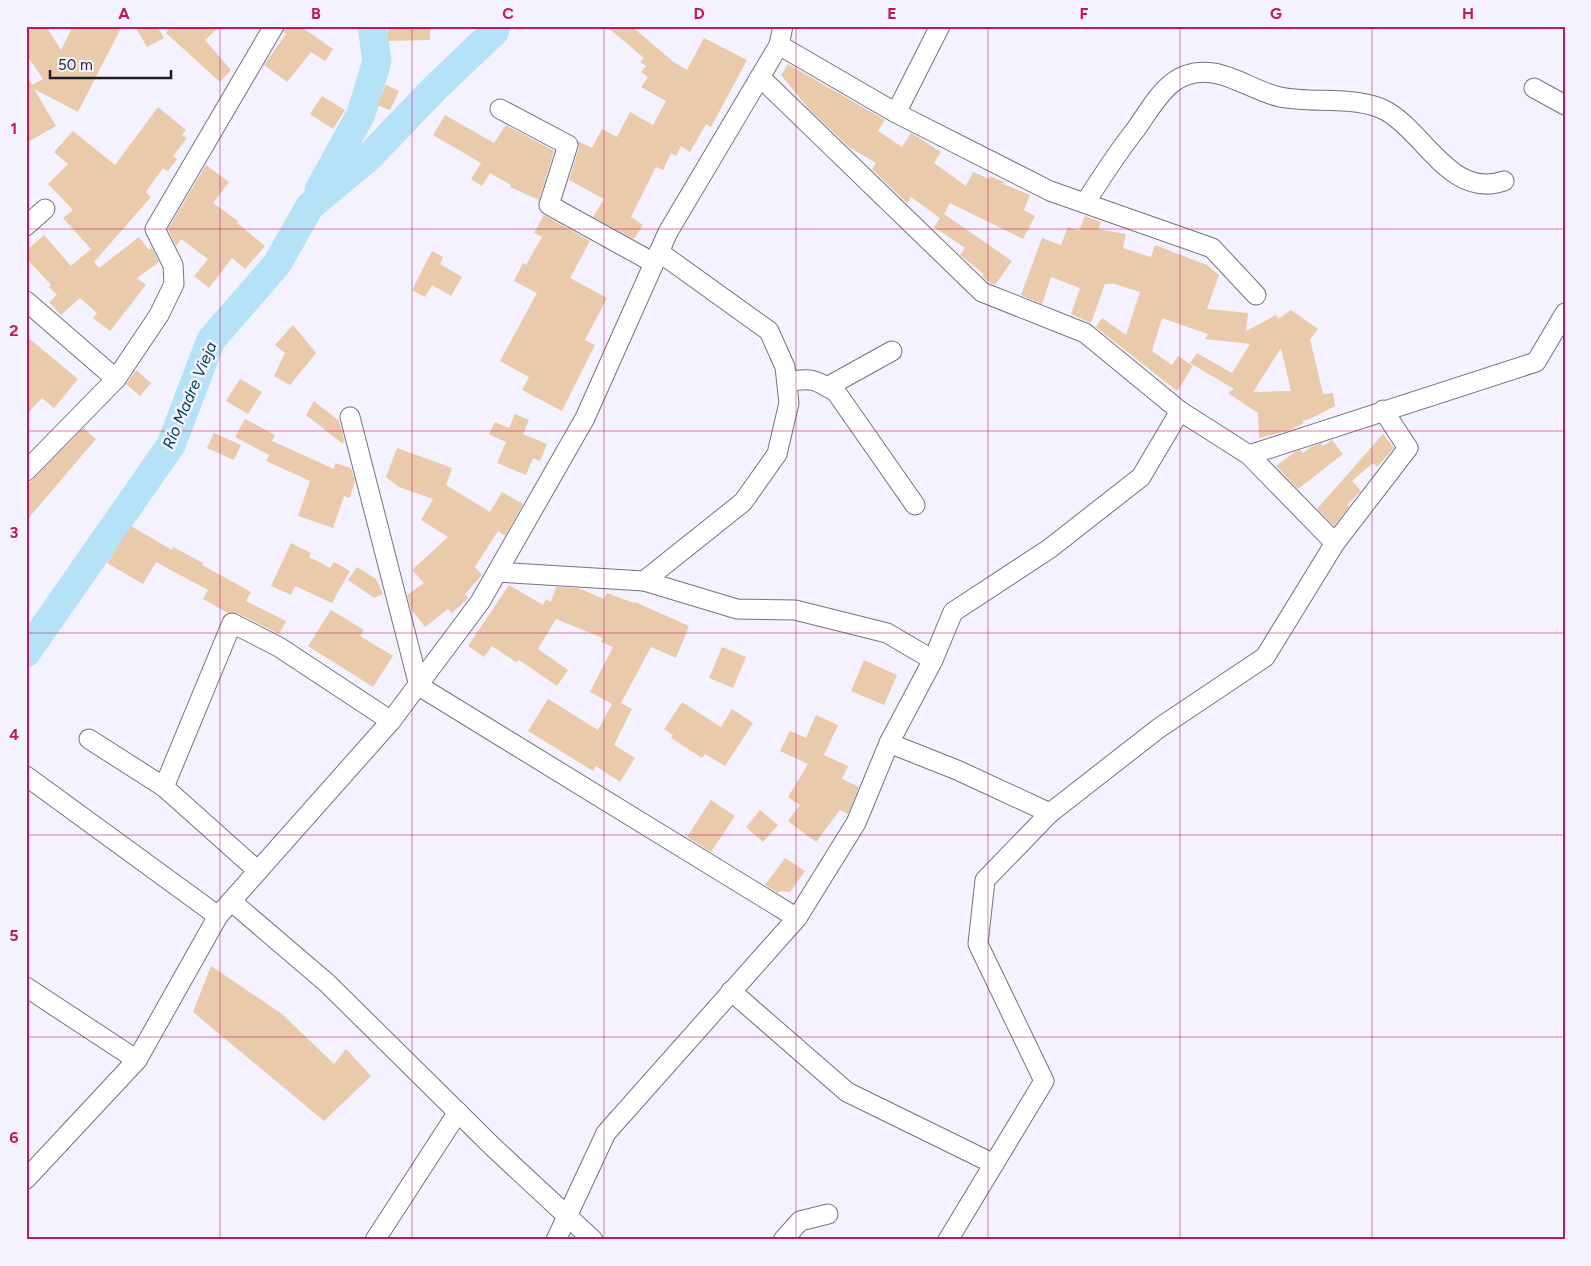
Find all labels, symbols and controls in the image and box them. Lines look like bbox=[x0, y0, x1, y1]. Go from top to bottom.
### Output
text: A bbox=[118, 4, 130, 23]
text: B bbox=[311, 4, 321, 23]
text: C bbox=[502, 4, 514, 23]
text: D bbox=[693, 4, 705, 23]
text: E bbox=[887, 4, 897, 23]
text: F bbox=[1080, 4, 1089, 23]
text: G bbox=[1270, 4, 1282, 23]
text: H bbox=[1462, 4, 1474, 23]
scale bar bbox=[50, 48, 171, 80]
text: 50 m bbox=[58, 56, 93, 74]
text: 1 bbox=[11, 119, 17, 138]
text: 2 bbox=[9, 321, 19, 340]
water label: Río Madre Vieja bbox=[158, 339, 221, 452]
text: 3 bbox=[10, 523, 19, 542]
text: 4 bbox=[9, 725, 19, 744]
text: 5 bbox=[9, 926, 19, 945]
text: 6 bbox=[9, 1128, 19, 1147]

